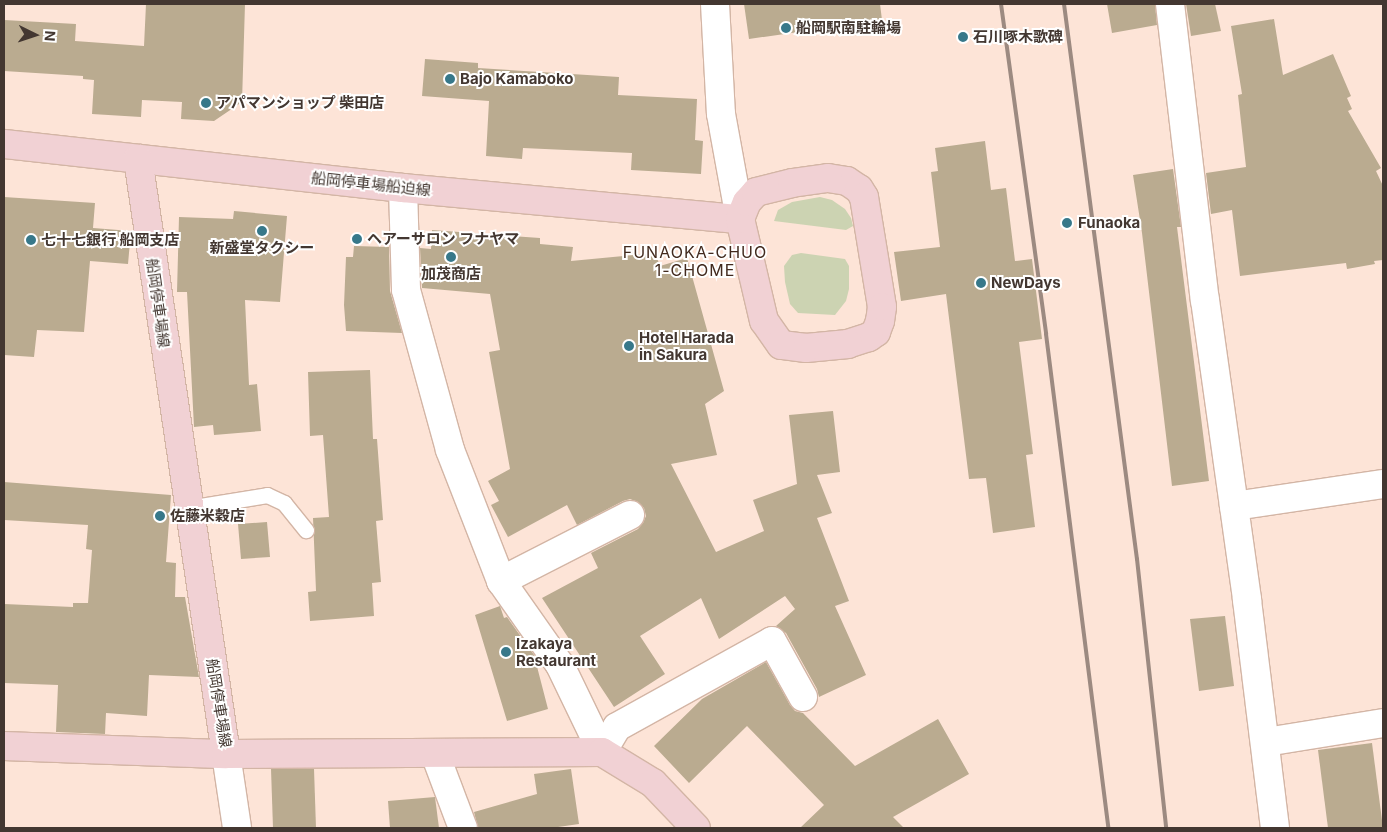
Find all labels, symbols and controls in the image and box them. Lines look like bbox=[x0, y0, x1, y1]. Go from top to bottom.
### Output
north arrow bbox=[10, 10, 60, 60]
place label: 船岡駅南駐輪場 bbox=[796, 19, 901, 37]
marker: 船岡駅南駐輪場 bbox=[780, 22, 792, 34]
place label: 石川啄木歌碑 bbox=[973, 28, 1063, 46]
text: N bbox=[42, 30, 59, 42]
marker: 石川啄木歌碑 bbox=[957, 31, 969, 43]
place label: Bajo Kamaboko bbox=[460, 70, 574, 88]
marker: Bajo Kamaboko bbox=[444, 73, 456, 85]
place label: アパマンショップ 柴田店 bbox=[216, 94, 385, 112]
marker: アパマンショップ 柴田店 bbox=[200, 97, 212, 109]
street label: 船岡停車場船迫線 bbox=[310, 169, 432, 199]
place label: Funaoka bbox=[1078, 214, 1140, 232]
marker: Funaoka bbox=[1060, 216, 1074, 230]
marker: 新盛堂タクシー bbox=[256, 225, 268, 237]
place label: ヘアーサロン フナヤマ bbox=[367, 230, 520, 248]
place label: 七十七銀行 船岡支店 bbox=[41, 231, 180, 249]
marker: ヘアーサロン フナヤマ bbox=[351, 233, 363, 245]
marker: 七十七銀行 船岡支店 bbox=[25, 234, 37, 246]
place label: 新盛堂タクシー bbox=[210, 239, 314, 257]
district label: FUNAOKA-CHUO 1-CHOME bbox=[621, 242, 769, 280]
marker: 加茂商店 bbox=[445, 251, 457, 263]
street label: 船岡停車場線 bbox=[143, 257, 173, 349]
place label: 加茂商店 bbox=[421, 265, 481, 283]
place label: NewDays bbox=[991, 274, 1061, 292]
marker: NewDays bbox=[975, 277, 987, 289]
place label: Hotel Harada in Sakura bbox=[639, 328, 734, 363]
marker: Hotel Harada in Sakura bbox=[623, 340, 635, 352]
place label: 佐藤米穀店 bbox=[170, 507, 245, 525]
marker: 佐藤米穀店 bbox=[154, 510, 166, 522]
place label: Izakaya Restaurant bbox=[516, 634, 596, 669]
marker: Izakaya Restaurant bbox=[500, 646, 512, 658]
street label: 船岡停車場線 bbox=[203, 657, 235, 749]

